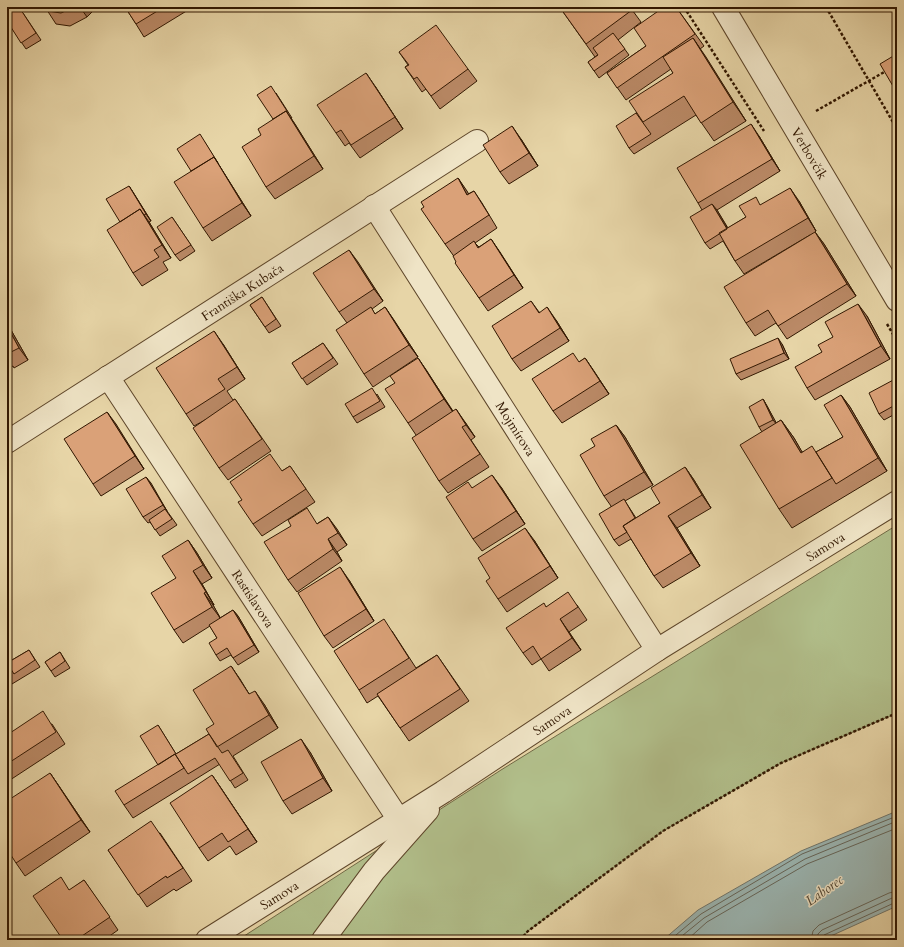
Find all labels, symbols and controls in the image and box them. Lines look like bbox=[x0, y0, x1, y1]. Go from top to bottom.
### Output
street label: Verbovčík bbox=[787, 124, 831, 183]
street label: Františka Kubača bbox=[198, 259, 287, 325]
street label: Mojmírova bbox=[491, 398, 539, 460]
street label: Samova bbox=[803, 528, 849, 566]
street label: Rastislavova bbox=[227, 567, 278, 632]
street label: Samova bbox=[530, 701, 575, 740]
water label: Laborec bbox=[802, 870, 847, 910]
street label: Samova bbox=[257, 877, 303, 915]

